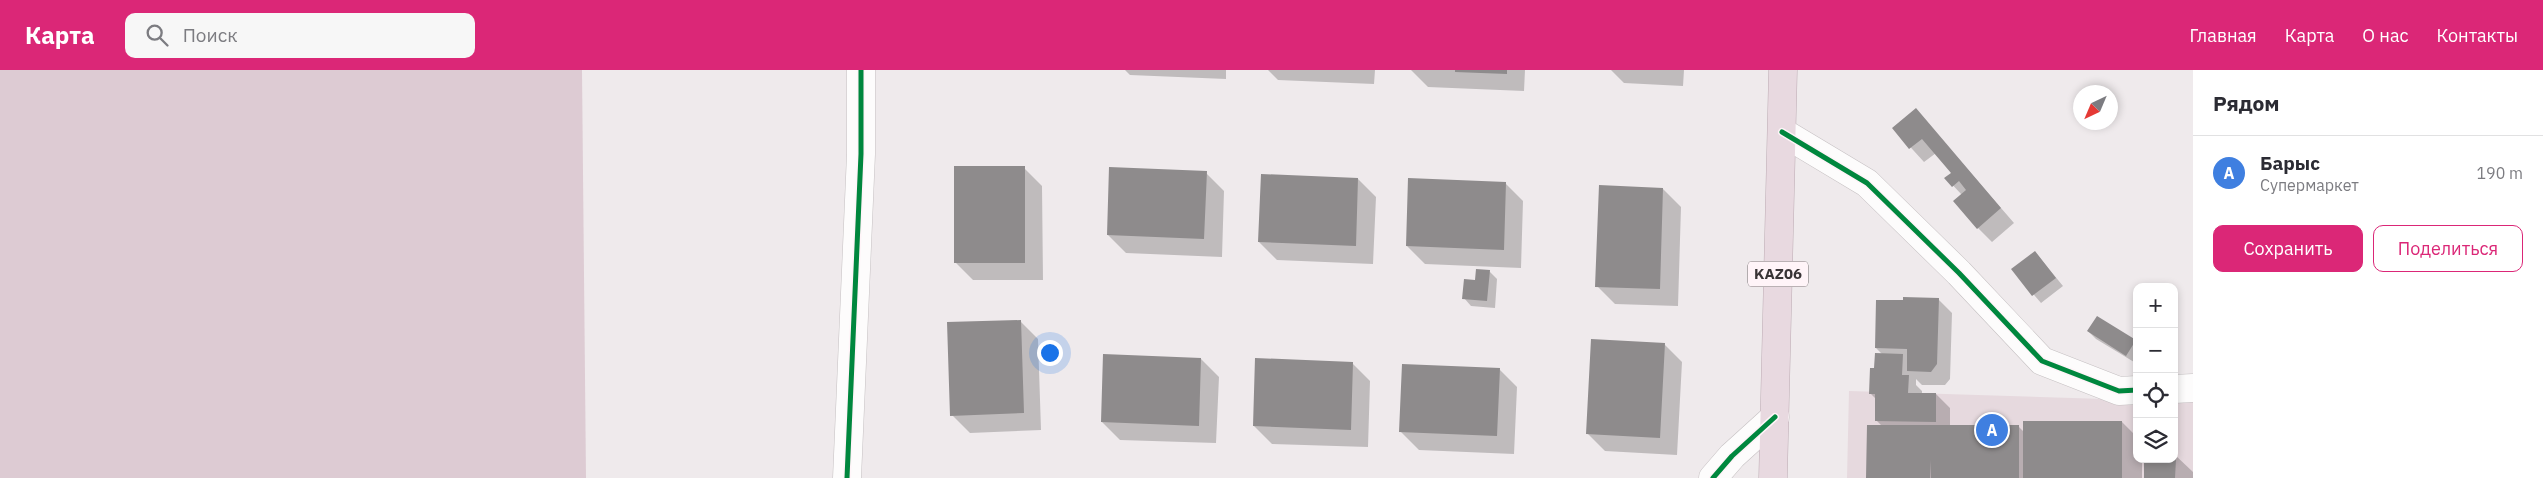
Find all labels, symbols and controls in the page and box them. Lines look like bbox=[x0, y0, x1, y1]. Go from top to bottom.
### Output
search box bbox=[125, 13, 475, 58]
text: Карта bbox=[25, 19, 95, 51]
icon: search bbox=[143, 21, 171, 49]
text: Поиск bbox=[183, 23, 238, 47]
text: Главная bbox=[2189, 24, 2257, 47]
text: Карта bbox=[2285, 24, 2334, 47]
text: О нас bbox=[2362, 24, 2409, 47]
text: Контакты bbox=[2437, 24, 2518, 47]
north arrow bbox=[2073, 85, 2118, 130]
text: Рядом bbox=[2213, 89, 2280, 117]
text: Барыс bbox=[2260, 151, 2320, 175]
text: A bbox=[2224, 163, 2234, 183]
text: 190 m bbox=[2476, 163, 2523, 183]
text: Супермаркет bbox=[2260, 175, 2359, 195]
button: Сохранить bbox=[2213, 225, 2363, 272]
button: Поделиться bbox=[2373, 225, 2523, 272]
road number: KAZ06 bbox=[1748, 262, 1808, 286]
map controls bbox=[2133, 283, 2178, 463]
button: + bbox=[2133, 283, 2178, 328]
button: − bbox=[2133, 328, 2178, 373]
your location bbox=[1037, 340, 1063, 366]
button: locate bbox=[2133, 373, 2178, 418]
pin: A bbox=[1976, 411, 2008, 449]
button: layers bbox=[2133, 418, 2178, 463]

